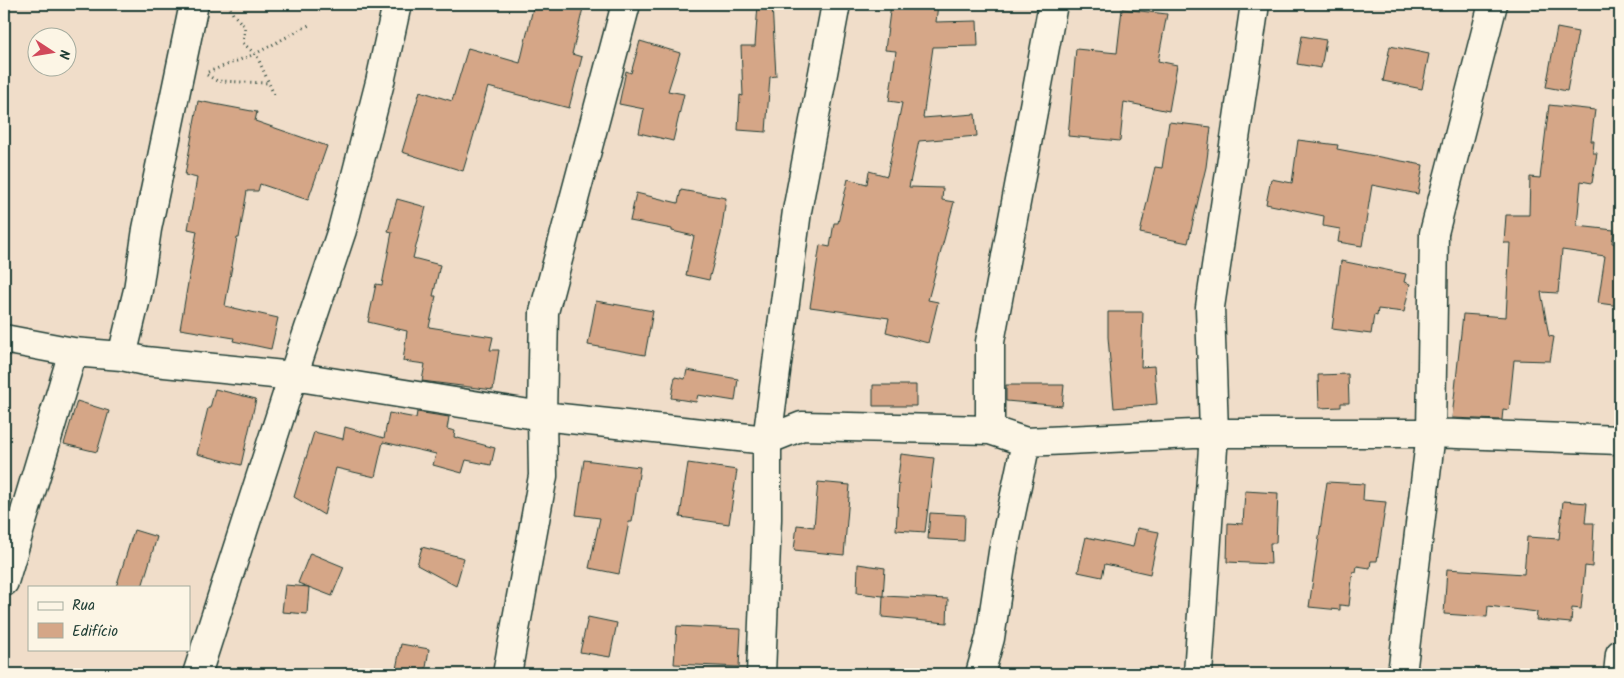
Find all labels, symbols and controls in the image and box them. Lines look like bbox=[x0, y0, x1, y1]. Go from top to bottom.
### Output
north arrow bbox=[28, 28, 78, 78]
text: N bbox=[52, 48, 75, 61]
legend bbox=[28, 586, 190, 650]
text: Rua bbox=[72, 594, 95, 618]
text: Edifício bbox=[72, 620, 118, 644]

